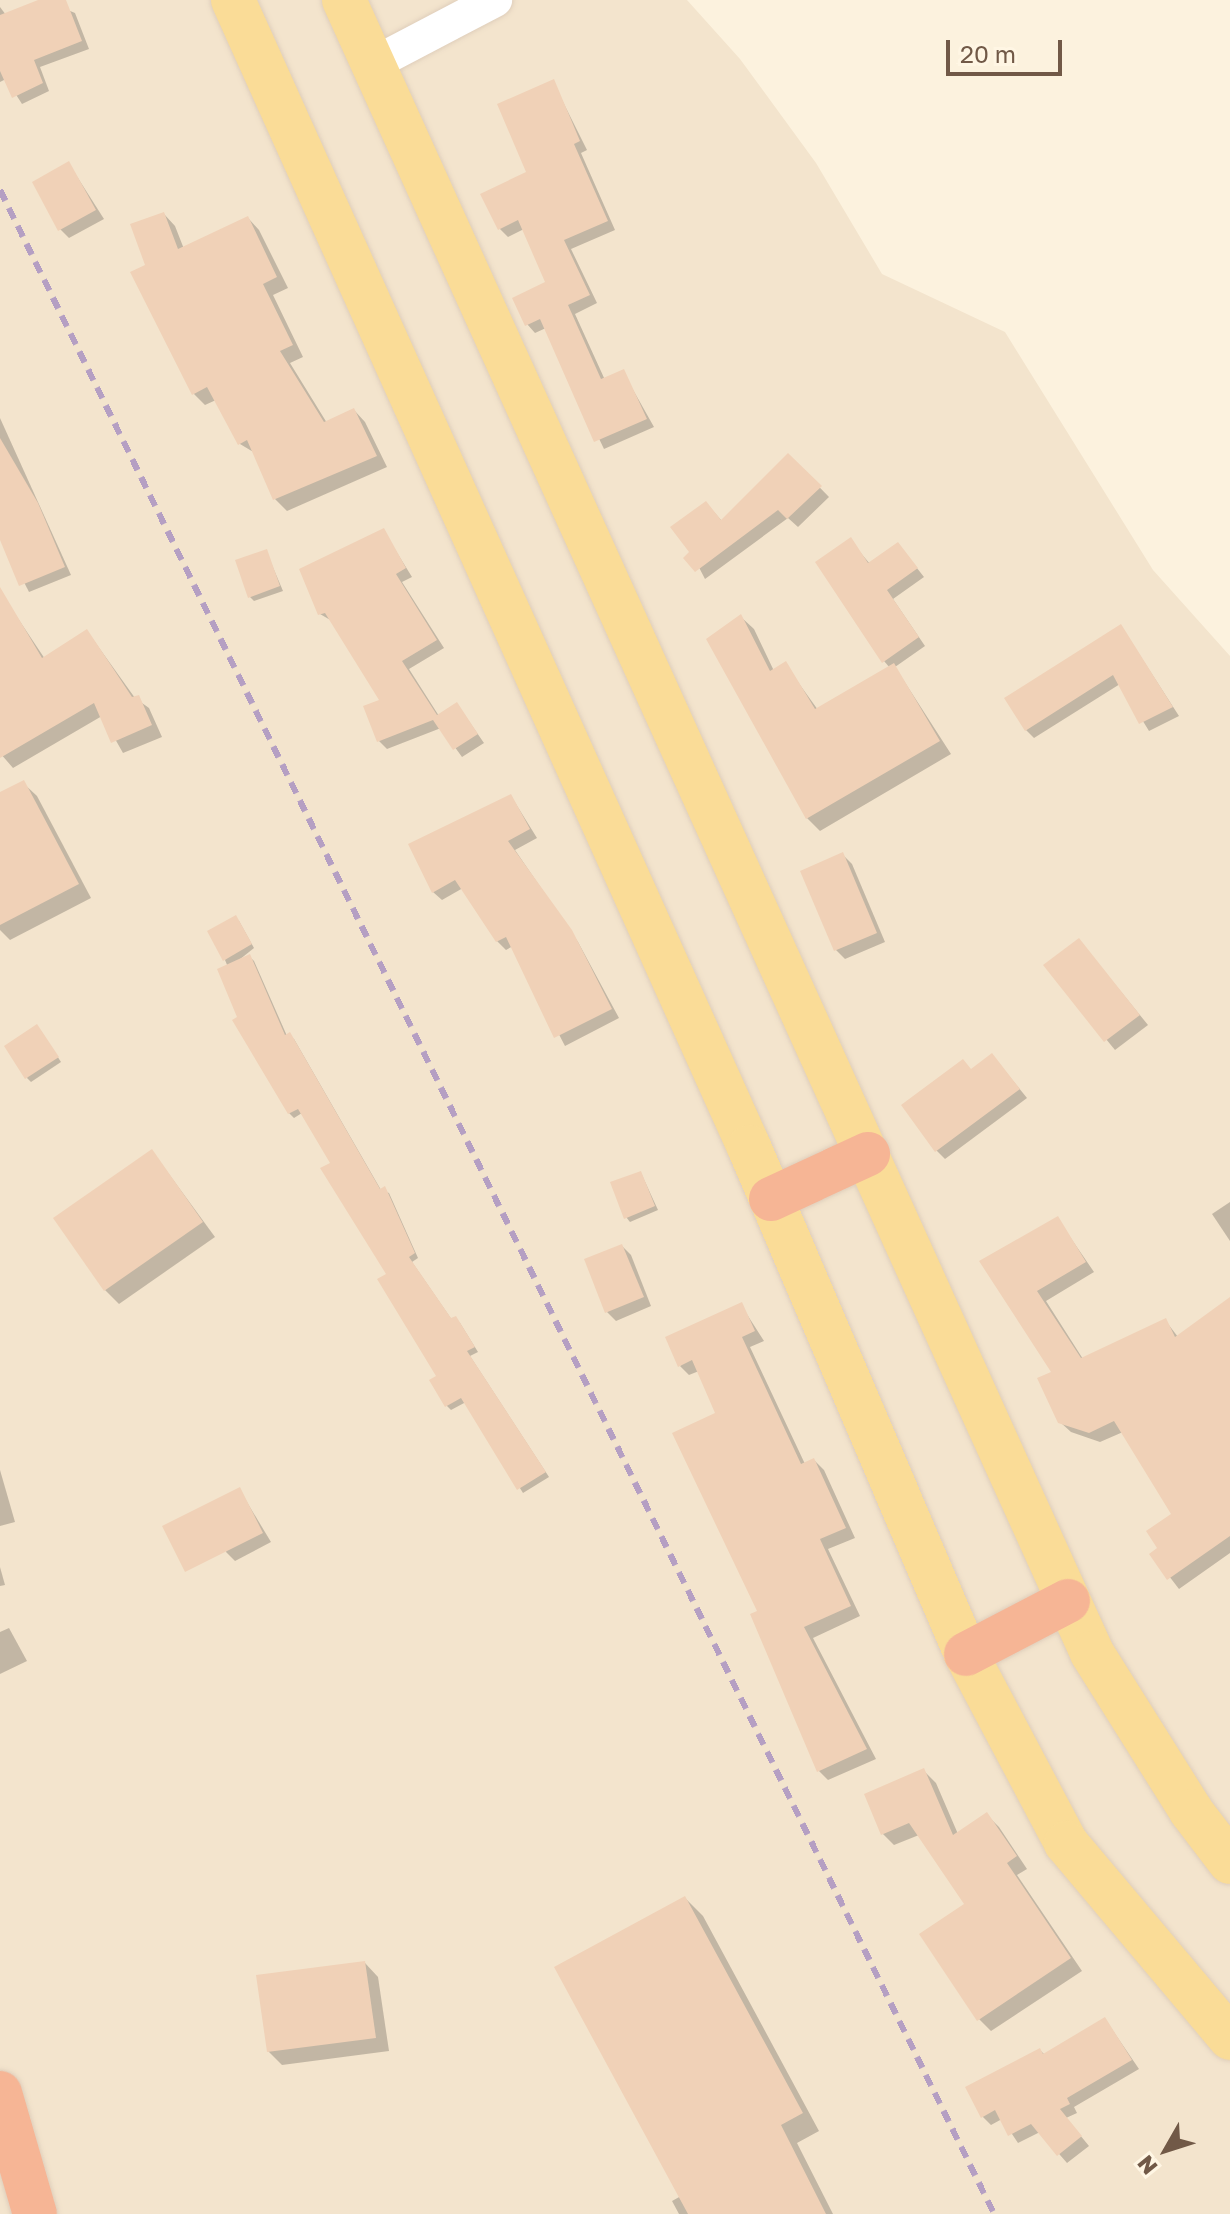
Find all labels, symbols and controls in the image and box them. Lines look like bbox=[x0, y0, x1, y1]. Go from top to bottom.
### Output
scale bar bbox=[950, 24, 1066, 74]
text: 20 m bbox=[960, 39, 1016, 68]
north arrow bbox=[1126, 2110, 1206, 2190]
text: N bbox=[1131, 2150, 1163, 2180]

